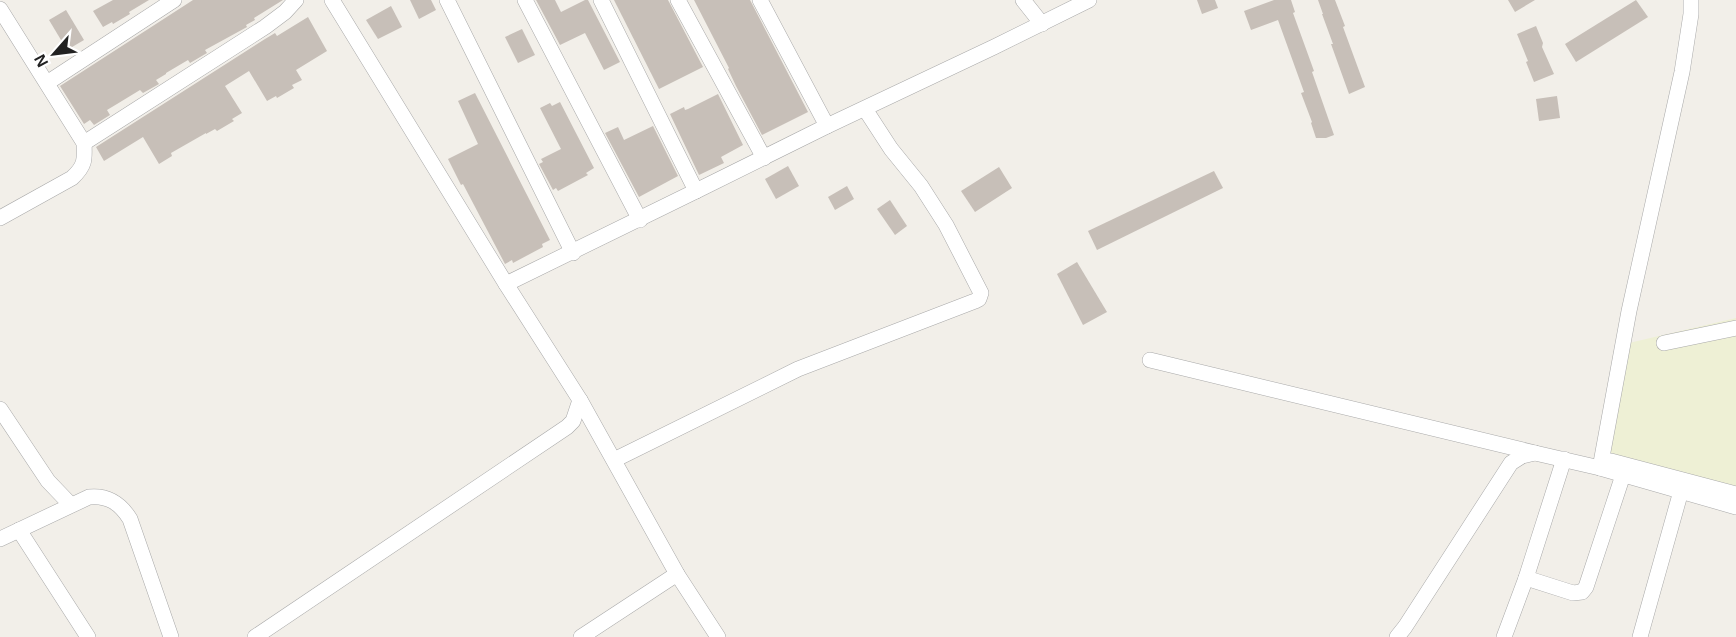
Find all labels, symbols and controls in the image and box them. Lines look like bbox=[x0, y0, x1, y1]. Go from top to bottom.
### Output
north arrow bbox=[24, 24, 84, 84]
text: N bbox=[31, 52, 51, 70]

